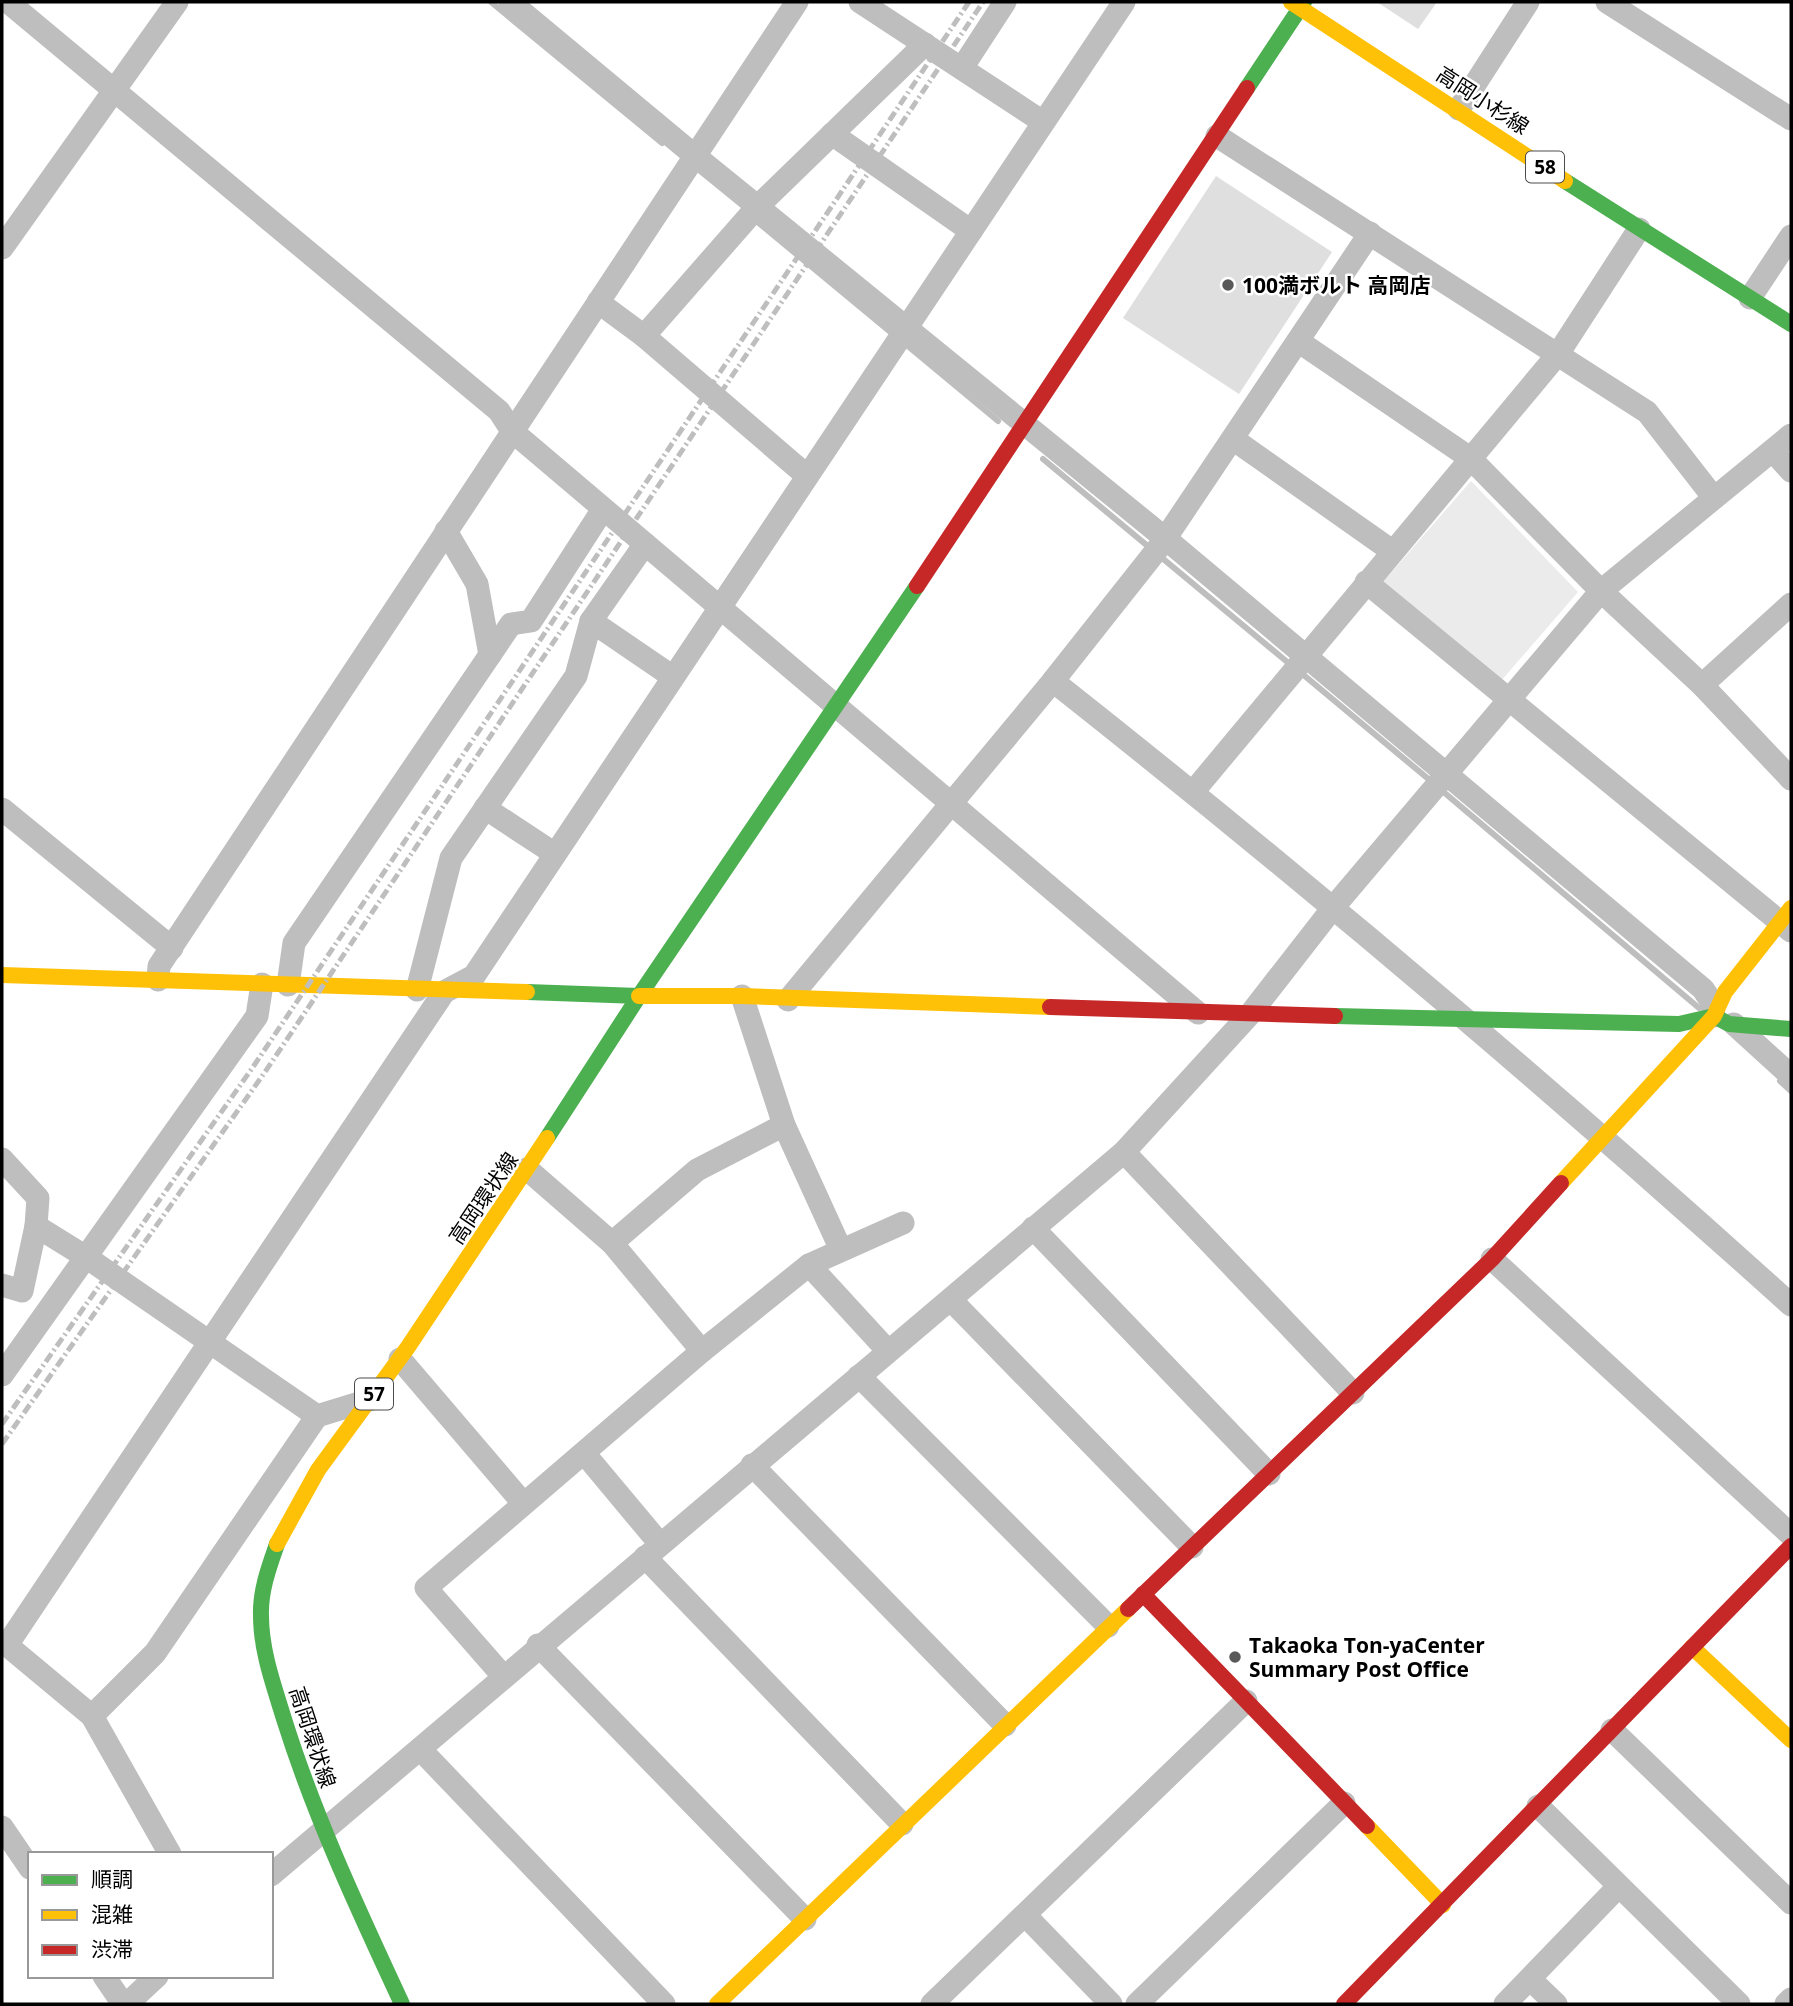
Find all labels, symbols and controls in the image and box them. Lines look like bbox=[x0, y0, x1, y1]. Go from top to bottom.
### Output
street label: 高岡小杉線 bbox=[1431, 60, 1535, 140]
road number: 58 bbox=[1526, 152, 1564, 182]
place label: 100満ボルト 高岡店 bbox=[1242, 271, 1430, 299]
marker: 100満ボルト 高岡店 bbox=[1220, 277, 1236, 293]
street label: 高岡環状線 bbox=[442, 1147, 524, 1249]
road number: 57 bbox=[355, 1378, 393, 1410]
place label: Takaoka Ton-yaCenter Summary Post Office bbox=[1249, 1631, 1485, 1683]
marker: Takaoka Ton-yaCenter Summary Post Office bbox=[1227, 1649, 1243, 1665]
street label: 高岡環状線 bbox=[283, 1683, 343, 1791]
legend bbox=[28, 1852, 273, 1978]
text: 順調 bbox=[91, 1865, 133, 1893]
text: 混雑 bbox=[91, 1900, 133, 1928]
text: 渋滞 bbox=[91, 1935, 133, 1963]

